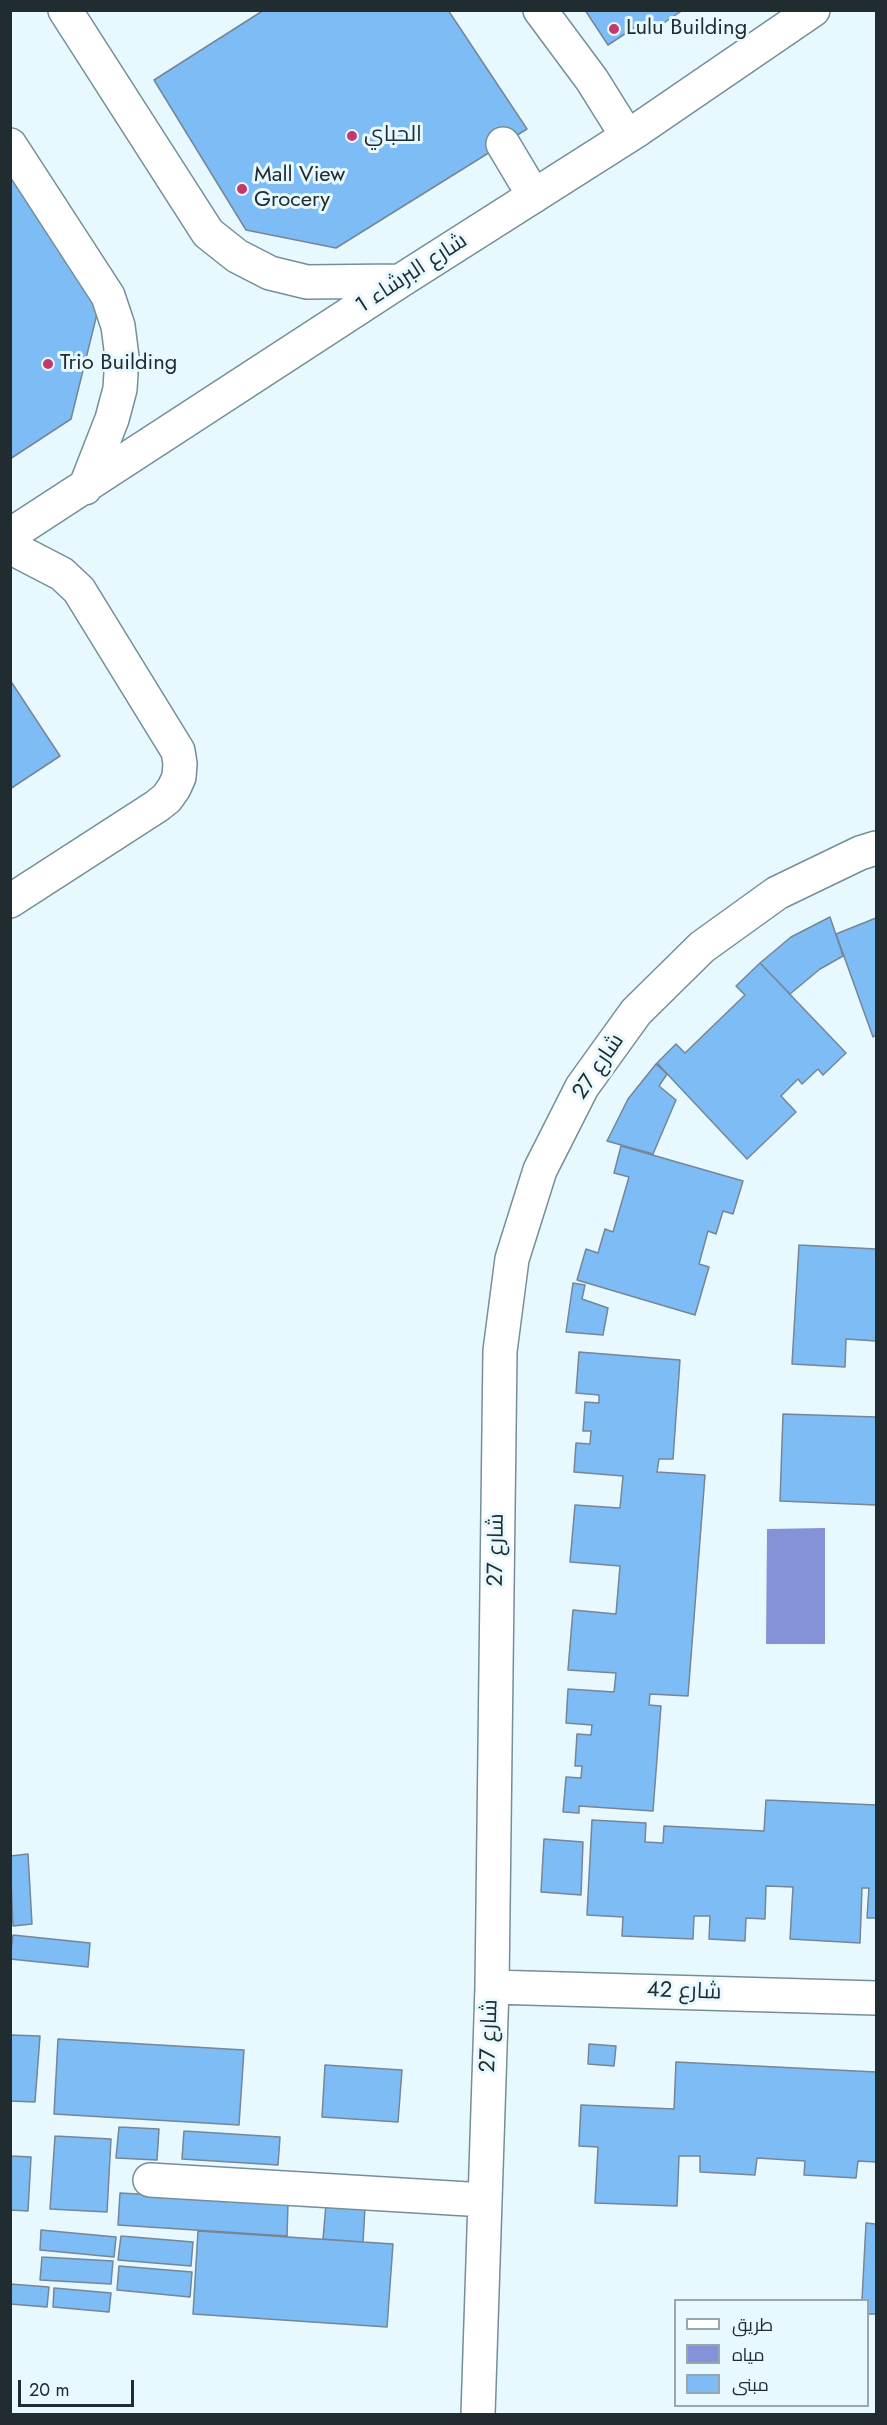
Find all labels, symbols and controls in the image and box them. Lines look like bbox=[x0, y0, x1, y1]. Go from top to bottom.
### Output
place label: Lulu Building bbox=[626, 16, 747, 42]
marker: Lulu Building bbox=[607, 22, 621, 36]
place label: الحباي bbox=[364, 123, 422, 149]
marker: الحباي bbox=[345, 129, 359, 143]
place label: Mall View Grocery bbox=[254, 163, 345, 214]
marker: Mall View Grocery bbox=[235, 182, 249, 196]
street label: شارع البرشاء 1 bbox=[351, 228, 473, 320]
place label: Trio Building bbox=[60, 351, 177, 377]
marker: Trio Building bbox=[41, 357, 55, 371]
street label: شارع 27 bbox=[568, 1029, 630, 1105]
street label: شارع 27 bbox=[483, 1513, 511, 1587]
street label: شارع 42 bbox=[646, 1978, 722, 2006]
street label: شارع 27 bbox=[476, 1999, 504, 2073]
legend bbox=[674, 2299, 869, 2407]
text: طريق bbox=[732, 2312, 773, 2338]
text: مياه bbox=[732, 2342, 765, 2368]
scale bar bbox=[21, 2368, 136, 2406]
text: مبنى bbox=[732, 2372, 769, 2398]
text: 20 m bbox=[29, 2377, 69, 2403]

